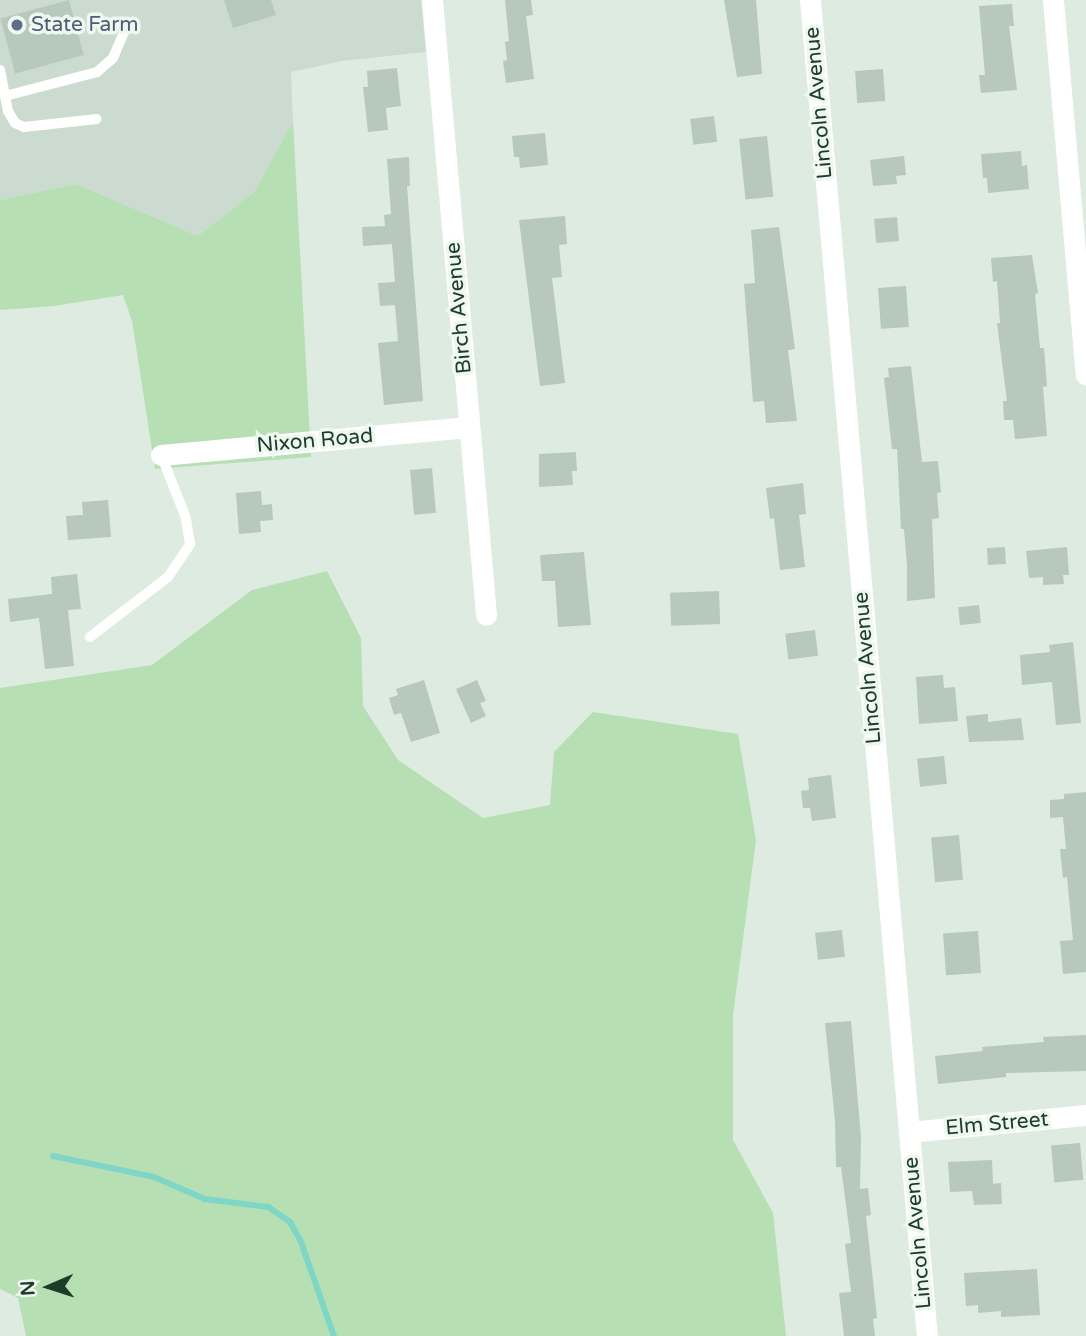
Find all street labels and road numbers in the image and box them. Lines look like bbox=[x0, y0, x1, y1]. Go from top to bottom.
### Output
street label: Lincoln Avenue bbox=[800, 26, 838, 180]
street label: Birch Avenue bbox=[441, 241, 477, 375]
street label: Nixon Road bbox=[256, 423, 374, 459]
street label: Lincoln Avenue bbox=[849, 591, 887, 745]
street label: Elm Street bbox=[944, 1107, 1050, 1141]
street label: Lincoln Avenue bbox=[899, 1156, 937, 1310]

